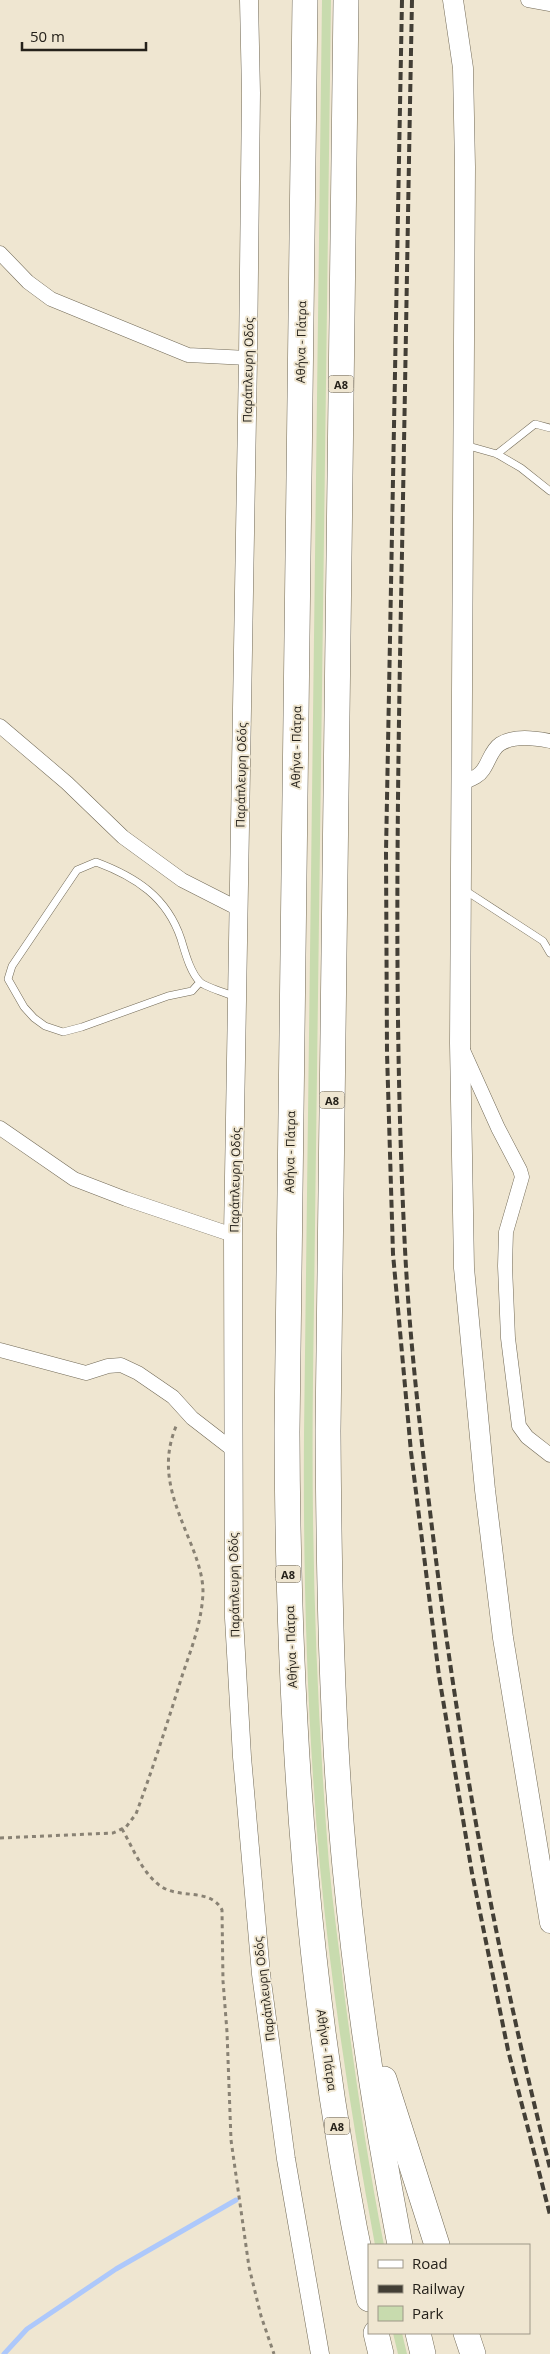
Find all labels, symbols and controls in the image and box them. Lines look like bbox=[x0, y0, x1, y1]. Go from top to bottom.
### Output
scale bar bbox=[22, 20, 146, 52]
text: 50 m bbox=[30, 26, 65, 46]
street label: Αθήνα - Πάτρα bbox=[292, 300, 310, 383]
street label: Παράπλευρη Οδός bbox=[239, 317, 257, 423]
road number: Α8 bbox=[328, 376, 354, 392]
street label: Αθήνα - Πάτρα bbox=[287, 705, 305, 788]
street label: Παράπλευρη Οδός bbox=[232, 722, 250, 828]
road number: Α8 bbox=[320, 1092, 344, 1108]
street label: Αθήνα - Πάτρα bbox=[281, 1110, 299, 1193]
street label: Παράπλευρη Οδός bbox=[226, 1127, 244, 1233]
street label: Παράπλευρη Οδός bbox=[225, 1532, 243, 1638]
road number: Α8 bbox=[276, 1566, 300, 1582]
street label: Αθήνα - Πάτρα bbox=[281, 1605, 301, 1688]
street label: Παράπλευρη Οδός bbox=[249, 1936, 279, 2042]
street label: Αθήνα - Πάτρα bbox=[313, 2008, 341, 2093]
road number: Α8 bbox=[324, 2118, 350, 2134]
legend bbox=[368, 2244, 530, 2334]
text: Road bbox=[412, 2253, 448, 2273]
text: Railway bbox=[412, 2278, 465, 2298]
text: Park bbox=[412, 2303, 443, 2323]

